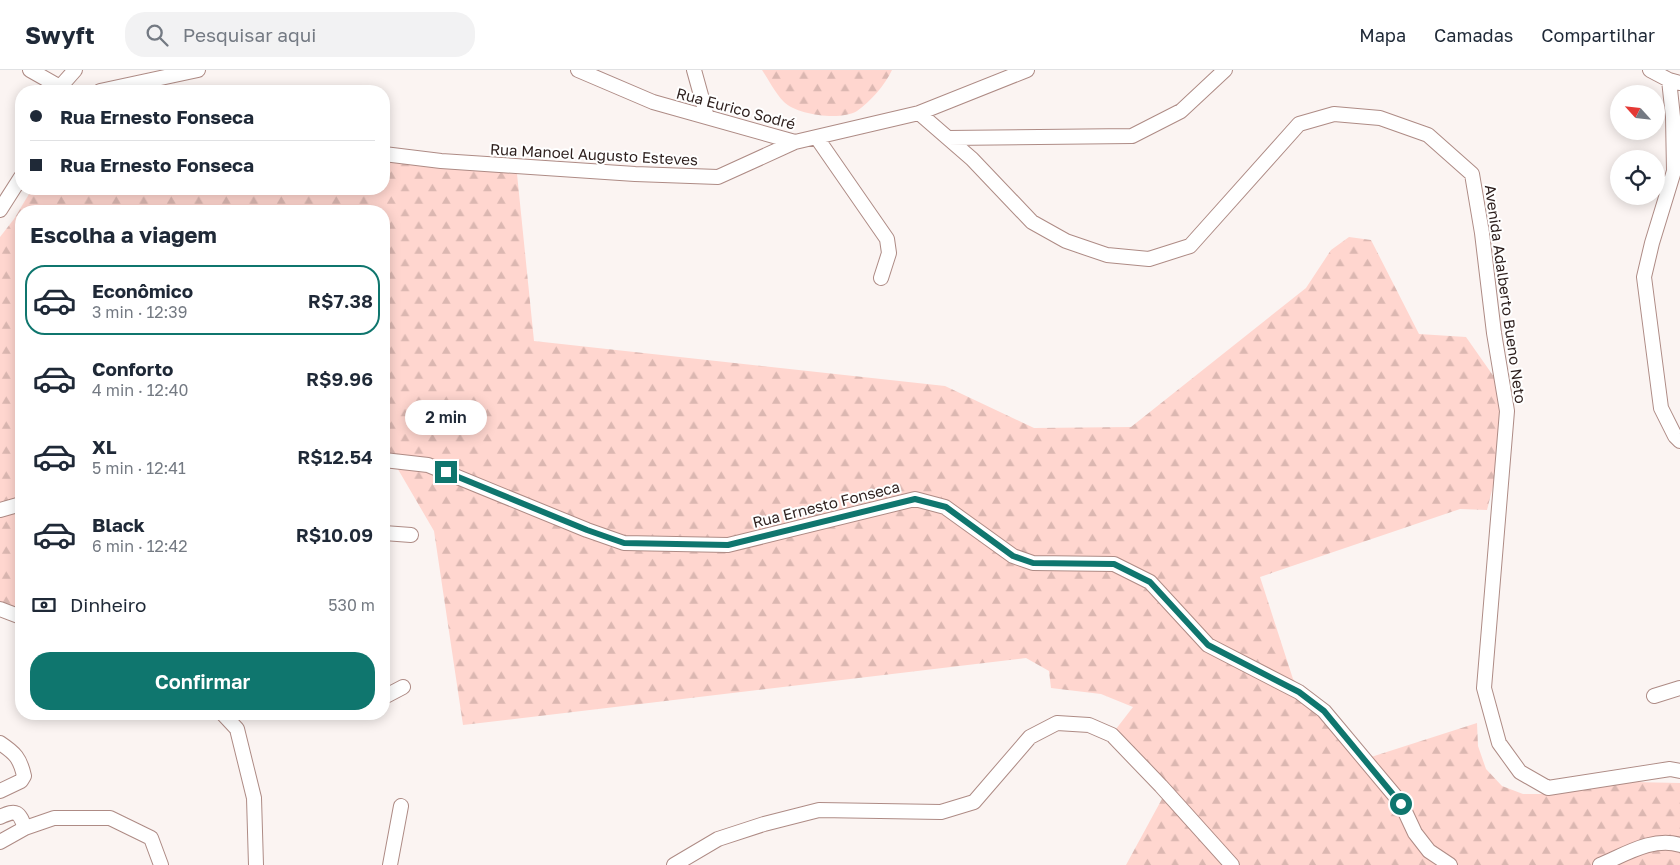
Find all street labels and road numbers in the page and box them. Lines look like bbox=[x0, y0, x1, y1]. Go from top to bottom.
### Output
street label: Rua Eurico Sodré bbox=[675, 83, 798, 133]
street label: Rua Manoel Augusto Esteves bbox=[490, 140, 698, 168]
street label: Avenida Adalberto Bueno Neto bbox=[1482, 183, 1530, 405]
street label: Rua Ernesto Fonseca bbox=[750, 477, 902, 531]

